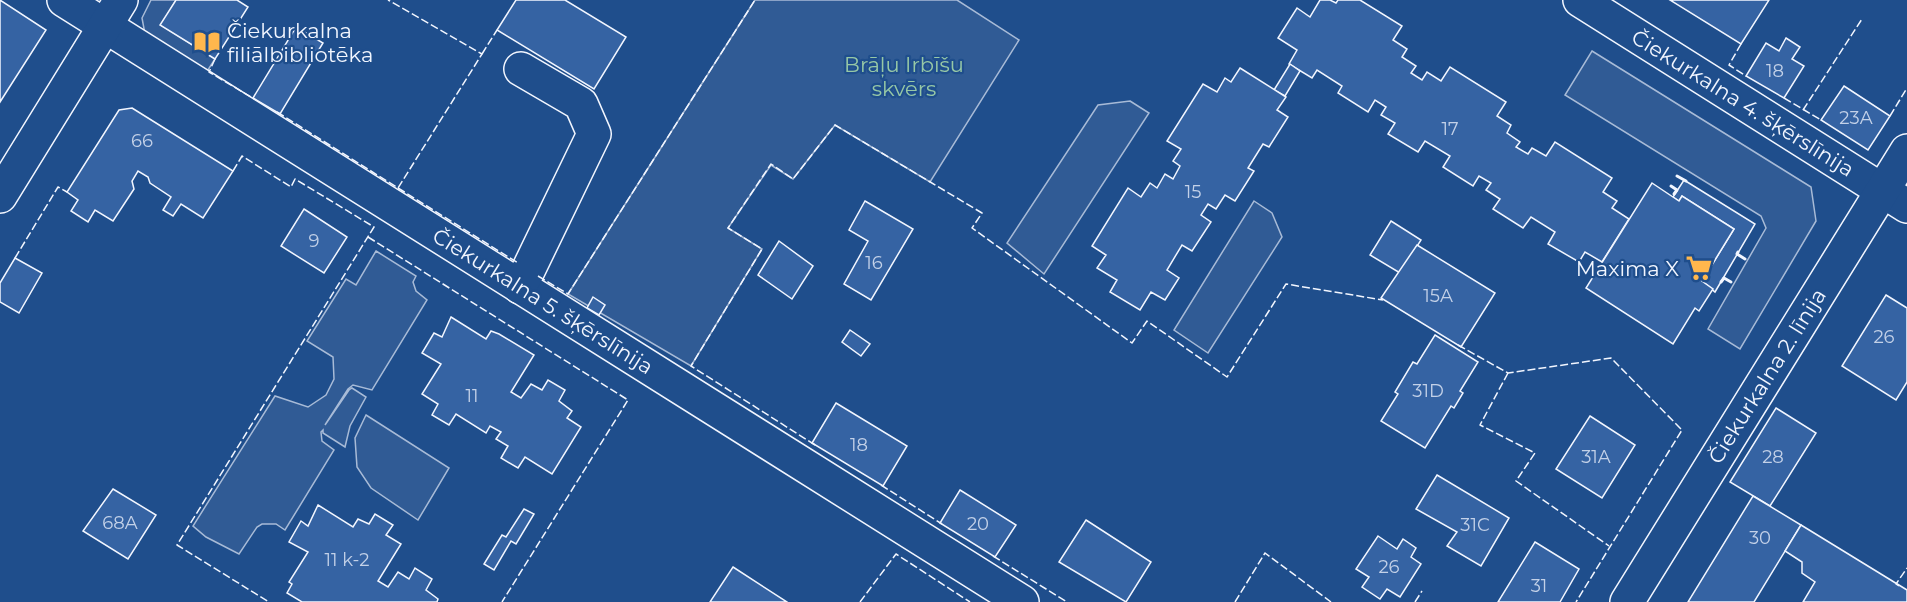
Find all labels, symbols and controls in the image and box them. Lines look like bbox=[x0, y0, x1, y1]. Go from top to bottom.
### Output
place label: Čiekurkalna filiālbibliotēka bbox=[227, 18, 373, 67]
street label: Čiekurkalna 4. šķērslīnija bbox=[1627, 24, 1859, 183]
library icon: Čiekurkalna filiālbibliotēka bbox=[192, 27, 222, 57]
park label: Brāļu Irbīšu skvērs bbox=[844, 52, 964, 101]
house number: 18 bbox=[1766, 60, 1784, 82]
house number: 23A bbox=[1839, 107, 1873, 129]
house number: 17 bbox=[1441, 118, 1459, 140]
house number: 66 bbox=[131, 130, 153, 152]
house number: 15 bbox=[1185, 181, 1201, 203]
street label: Čiekurkalna 5. šķērslīnija bbox=[428, 223, 658, 380]
house number: 9 bbox=[309, 230, 320, 252]
house number: 16 bbox=[865, 252, 883, 274]
supermarket icon: Maxima X bbox=[1684, 253, 1714, 283]
place label: Maxima X bbox=[1576, 256, 1679, 281]
street label: Čiekurkalna 2. līnija bbox=[1703, 284, 1831, 468]
house number: 15A bbox=[1423, 285, 1453, 307]
house number: 26 bbox=[1873, 326, 1895, 348]
house number: 31D bbox=[1412, 380, 1444, 402]
house number: 11 bbox=[466, 385, 479, 407]
house number: 18 bbox=[850, 434, 868, 456]
house number: 31A bbox=[1581, 446, 1611, 468]
house number: 28 bbox=[1762, 446, 1784, 468]
house number: 68A bbox=[102, 512, 138, 534]
house number: 20 bbox=[967, 513, 989, 535]
house number: 31C bbox=[1460, 514, 1490, 536]
house number: 30 bbox=[1749, 527, 1771, 549]
house number: 11 k-2 bbox=[325, 549, 369, 571]
house number: 26 bbox=[1378, 556, 1400, 578]
house number: 31 bbox=[1531, 575, 1547, 597]

